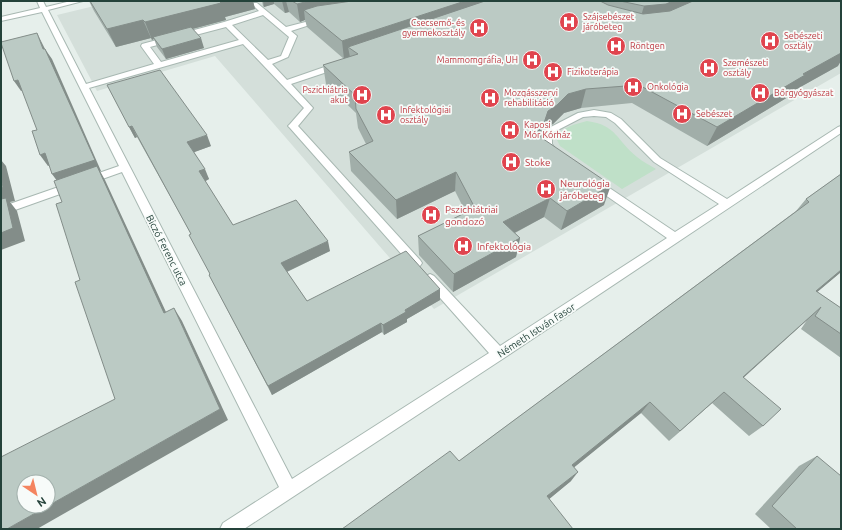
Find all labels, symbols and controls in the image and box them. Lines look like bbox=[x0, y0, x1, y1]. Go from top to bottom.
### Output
hospital icon: Szájsebészet járóbeteg bbox=[558, 11, 580, 33]
place label: Szájsebészet járóbeteg bbox=[582, 12, 635, 32]
hospital icon: Csecsemő- és gyermekosztály bbox=[468, 17, 490, 39]
place label: Csecsemő- és gyermekosztály bbox=[402, 18, 466, 38]
hospital icon: Sebészeti osztály bbox=[759, 30, 781, 52]
place label: Sebészeti osztály bbox=[784, 31, 823, 51]
hospital icon: Röntgen bbox=[605, 35, 627, 57]
place label: Röntgen bbox=[630, 41, 665, 51]
hospital icon: Mammomgráfia, UH bbox=[521, 49, 543, 71]
place label: Mammomgráfia, UH bbox=[437, 55, 518, 65]
hospital icon: Szemészeti osztály bbox=[698, 57, 720, 79]
place label: Szemészeti osztály bbox=[723, 58, 768, 78]
hospital icon: Fizikoterápia bbox=[542, 61, 564, 83]
place label: Fizikoterápia bbox=[567, 67, 618, 77]
hospital icon: Onkológia bbox=[622, 76, 644, 98]
place label: Onkológia bbox=[647, 82, 688, 92]
hospital icon: Bőrgyógyászat bbox=[749, 82, 771, 104]
hospital icon: Pszichiátria akut bbox=[351, 84, 373, 106]
place label: Pszichiátria akut bbox=[302, 85, 348, 105]
hospital icon: Mozgásszervi rehabilitáció bbox=[479, 87, 501, 109]
place label: Mozgásszervi rehabilitáció bbox=[504, 88, 558, 108]
place label: Bőrgyógyászat bbox=[774, 88, 834, 98]
hospital icon: Sebészet bbox=[671, 103, 693, 125]
hospital icon: Infektológiai osztály bbox=[375, 104, 397, 126]
place label: Infektológiai osztály bbox=[400, 105, 451, 125]
place label: Sebészet bbox=[696, 109, 733, 119]
hospital icon: Kaposi Mór Kórház bbox=[499, 119, 521, 141]
place label: Kaposi Mór Kórház bbox=[524, 120, 571, 140]
hospital icon: Stoke bbox=[500, 151, 522, 173]
place label: Stoke bbox=[525, 157, 550, 168]
hospital icon: Neurológia járóbeteg bbox=[535, 178, 557, 200]
place label: Neurológia járóbeteg bbox=[559, 178, 610, 201]
hospital icon: Pszichiátriai gondozó bbox=[420, 204, 442, 226]
place label: Pszichiátriai gondozó bbox=[445, 204, 498, 227]
street label: Biczó Ferenc utca bbox=[144, 213, 189, 288]
hospital icon: Infektológia bbox=[452, 235, 474, 257]
place label: Infektológia bbox=[477, 241, 531, 252]
street label: Németh István fasor bbox=[495, 301, 577, 360]
north arrow bbox=[16, 474, 56, 514]
text: N bbox=[35, 495, 49, 509]

